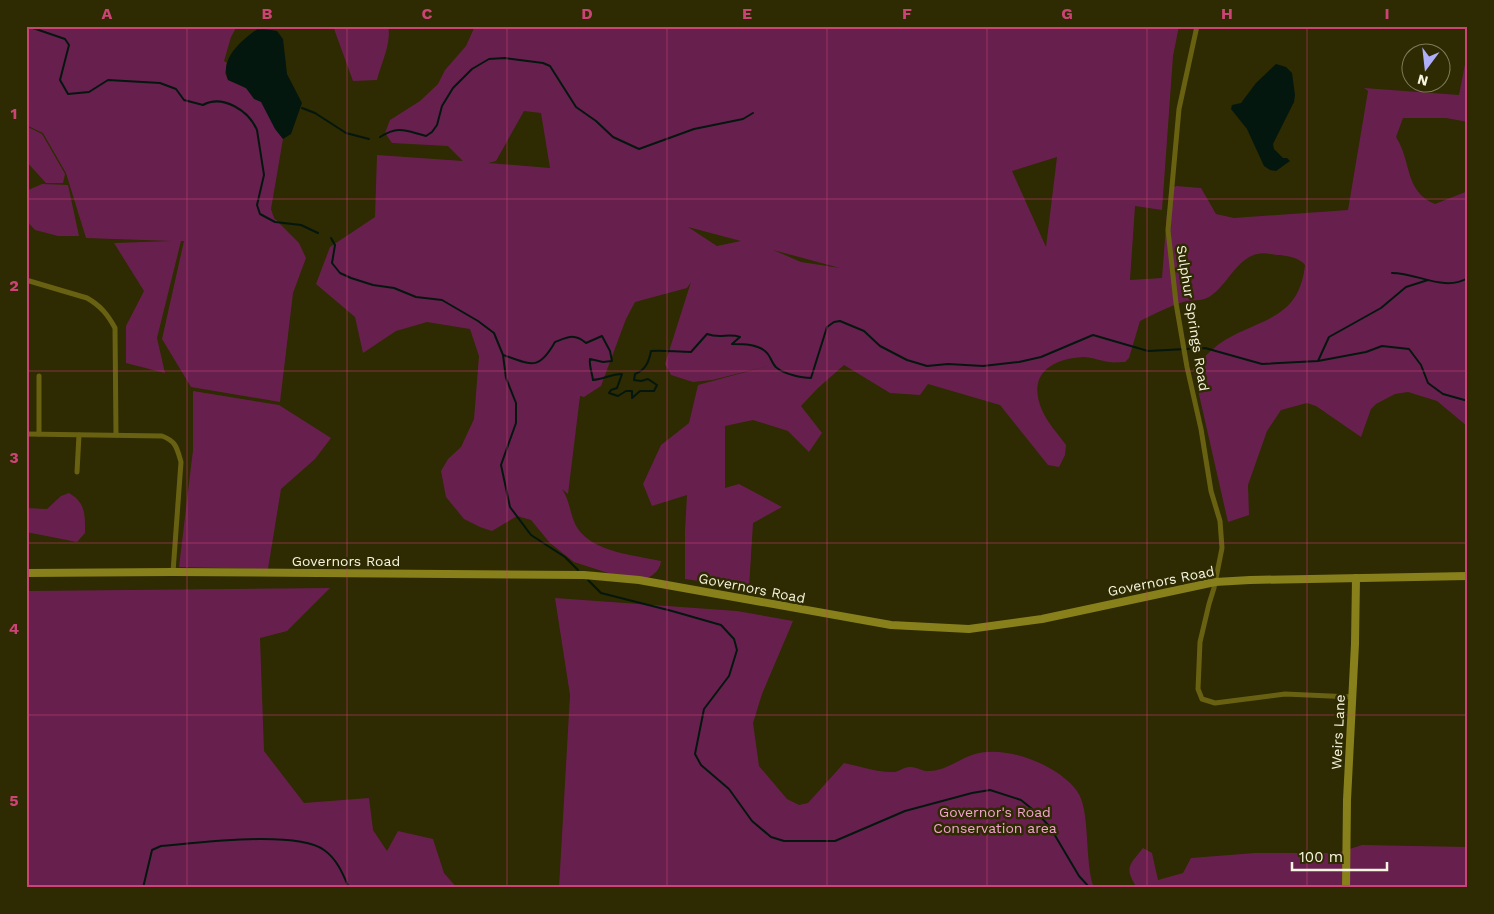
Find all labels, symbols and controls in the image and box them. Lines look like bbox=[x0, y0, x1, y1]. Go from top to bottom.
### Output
text: A bbox=[102, 4, 113, 23]
text: B bbox=[262, 4, 273, 23]
text: C bbox=[422, 4, 433, 23]
text: D bbox=[581, 4, 593, 23]
text: E bbox=[742, 4, 752, 23]
text: F bbox=[902, 4, 912, 23]
text: G bbox=[1061, 4, 1073, 23]
text: H bbox=[1221, 4, 1233, 23]
text: I bbox=[1384, 4, 1390, 23]
north arrow bbox=[1402, 42, 1452, 92]
text: N bbox=[1416, 71, 1430, 90]
text: 1 bbox=[11, 104, 17, 123]
street label: Sulphur Springs Road bbox=[1174, 244, 1212, 392]
text: 2 bbox=[9, 276, 19, 295]
text: 3 bbox=[9, 448, 19, 467]
street label: Governors Road bbox=[292, 553, 400, 569]
street label: Governors Road bbox=[1106, 563, 1216, 599]
street label: Governors Road bbox=[697, 570, 807, 606]
text: 4 bbox=[9, 619, 19, 638]
street label: Weirs Lane bbox=[1328, 694, 1348, 770]
text: 5 bbox=[9, 791, 19, 810]
park label: Governor's Road Conservation area bbox=[933, 804, 1057, 836]
scale bar bbox=[1292, 839, 1386, 871]
text: 100 m bbox=[1299, 848, 1343, 866]

